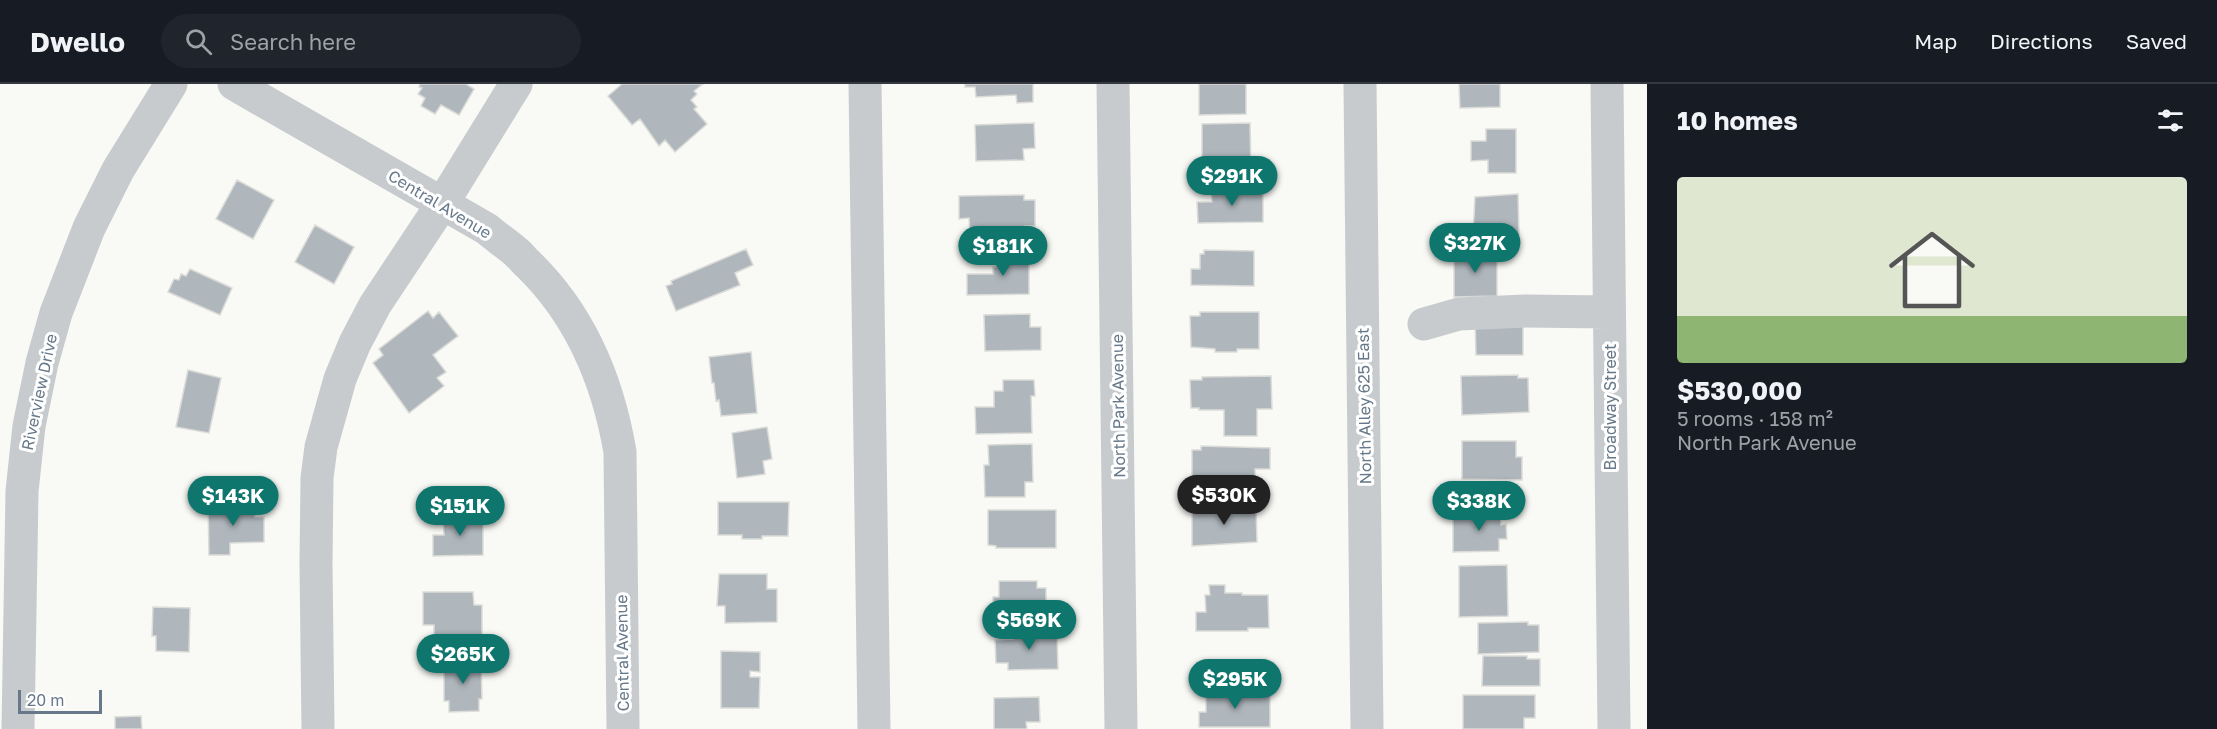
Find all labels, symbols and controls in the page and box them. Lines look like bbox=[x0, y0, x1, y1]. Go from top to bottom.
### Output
search box bbox=[161, 14, 581, 68]
text: Dwello bbox=[30, 25, 125, 58]
icon: search bbox=[182, 25, 215, 58]
text: Search here bbox=[230, 28, 356, 55]
text: Map bbox=[1914, 28, 1957, 54]
text: Directions bbox=[1990, 28, 2093, 54]
text: Saved bbox=[2126, 28, 2187, 54]
icon: filters bbox=[2154, 104, 2187, 137]
text: 10 homes bbox=[1677, 105, 1798, 136]
pin: $291K bbox=[1190, 156, 1274, 207]
text: $291K bbox=[1200, 163, 1264, 187]
street label: Central Avenue bbox=[385, 165, 495, 243]
icon: home bbox=[1878, 216, 1986, 324]
pin: $327K bbox=[1433, 223, 1517, 274]
pin: $181K bbox=[961, 226, 1045, 277]
text: $327K bbox=[1443, 230, 1507, 254]
text: $181K bbox=[972, 233, 1034, 257]
street label: North Alley 625 East bbox=[1353, 327, 1375, 485]
street label: Riverview Drive bbox=[17, 332, 61, 452]
street label: North Park Avenue bbox=[1107, 334, 1129, 478]
street label: Broadway Street bbox=[1600, 344, 1620, 470]
text: $530,000 bbox=[1677, 375, 1802, 406]
text: 5 rooms · 158 m² bbox=[1677, 406, 1833, 430]
text: North Park Avenue bbox=[1677, 430, 1857, 454]
pin: $530K bbox=[1182, 475, 1266, 526]
pin: $143K bbox=[191, 476, 275, 527]
pin: $338K bbox=[1437, 481, 1521, 532]
text: $530K bbox=[1191, 482, 1257, 506]
text: $143K bbox=[202, 483, 264, 507]
pin: $151K bbox=[418, 486, 502, 537]
text: $338K bbox=[1446, 488, 1512, 512]
text: $151K bbox=[430, 493, 490, 517]
street label: Central Avenue bbox=[611, 594, 633, 712]
pin: $569K bbox=[987, 600, 1071, 651]
text: $569K bbox=[996, 607, 1062, 631]
pin: $265K bbox=[421, 634, 505, 685]
text: $265K bbox=[431, 641, 496, 665]
pin: $295K bbox=[1193, 659, 1277, 710]
text: $295K bbox=[1203, 666, 1268, 690]
scale bar bbox=[18, 687, 102, 714]
text: 20 m bbox=[27, 690, 64, 710]

